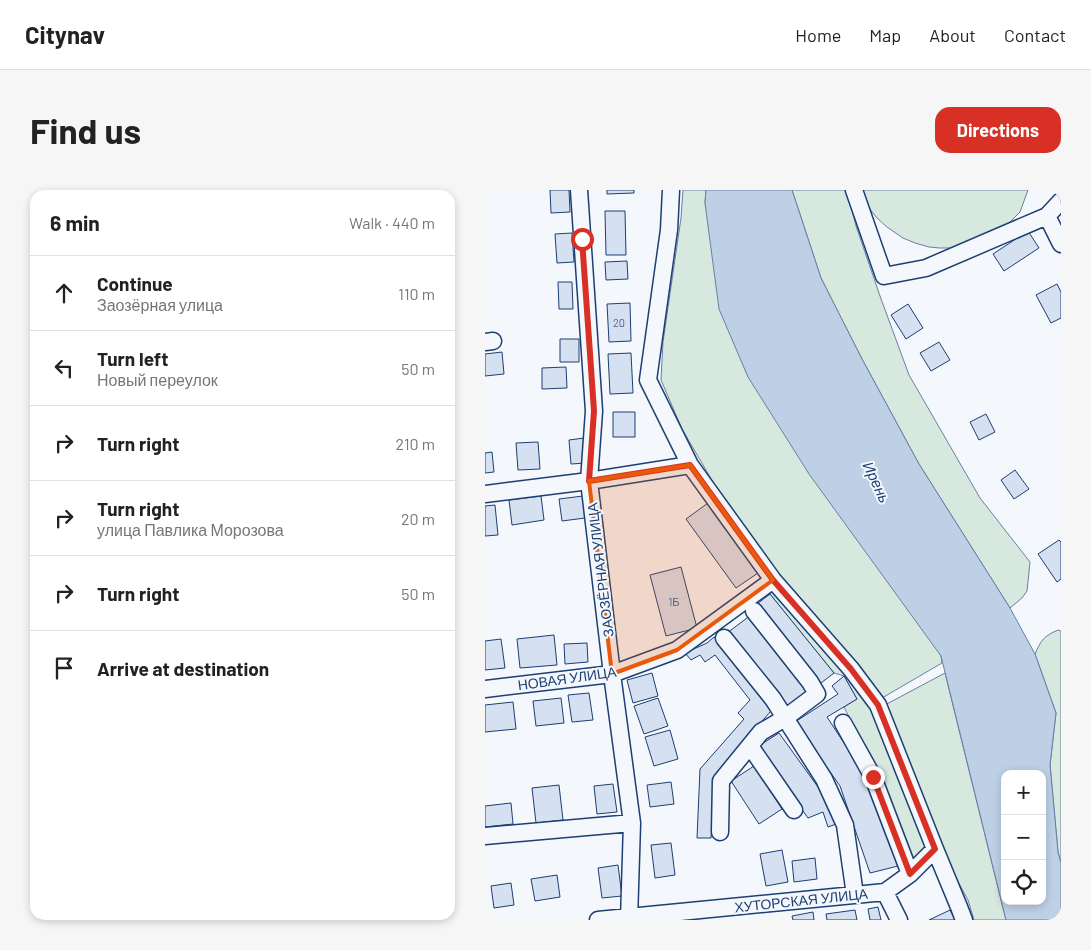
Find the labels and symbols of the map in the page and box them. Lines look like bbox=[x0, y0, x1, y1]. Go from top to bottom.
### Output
route start bbox=[571, 228, 594, 251]
house number: 20 bbox=[613, 316, 625, 329]
water label: Ирень bbox=[860, 458, 894, 506]
street label: ЗАОЗЁРНАЯ УЛИЦА bbox=[583, 501, 617, 638]
house number: 1Б bbox=[668, 595, 680, 608]
street label: НОВАЯ УЛИЦА bbox=[517, 663, 618, 693]
route end bbox=[862, 766, 885, 789]
street label: ХУТОРСКАЯ УЛИЦА bbox=[733, 884, 869, 915]

